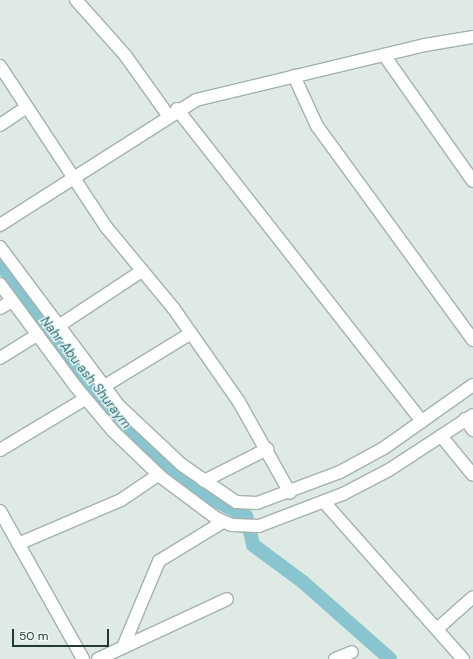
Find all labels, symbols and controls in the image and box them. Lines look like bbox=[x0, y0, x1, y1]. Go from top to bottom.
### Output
water label: Nahr Abu ash Shuraym bbox=[36, 314, 134, 432]
scale bar bbox=[14, 621, 111, 647]
text: 50 m bbox=[19, 628, 48, 644]

